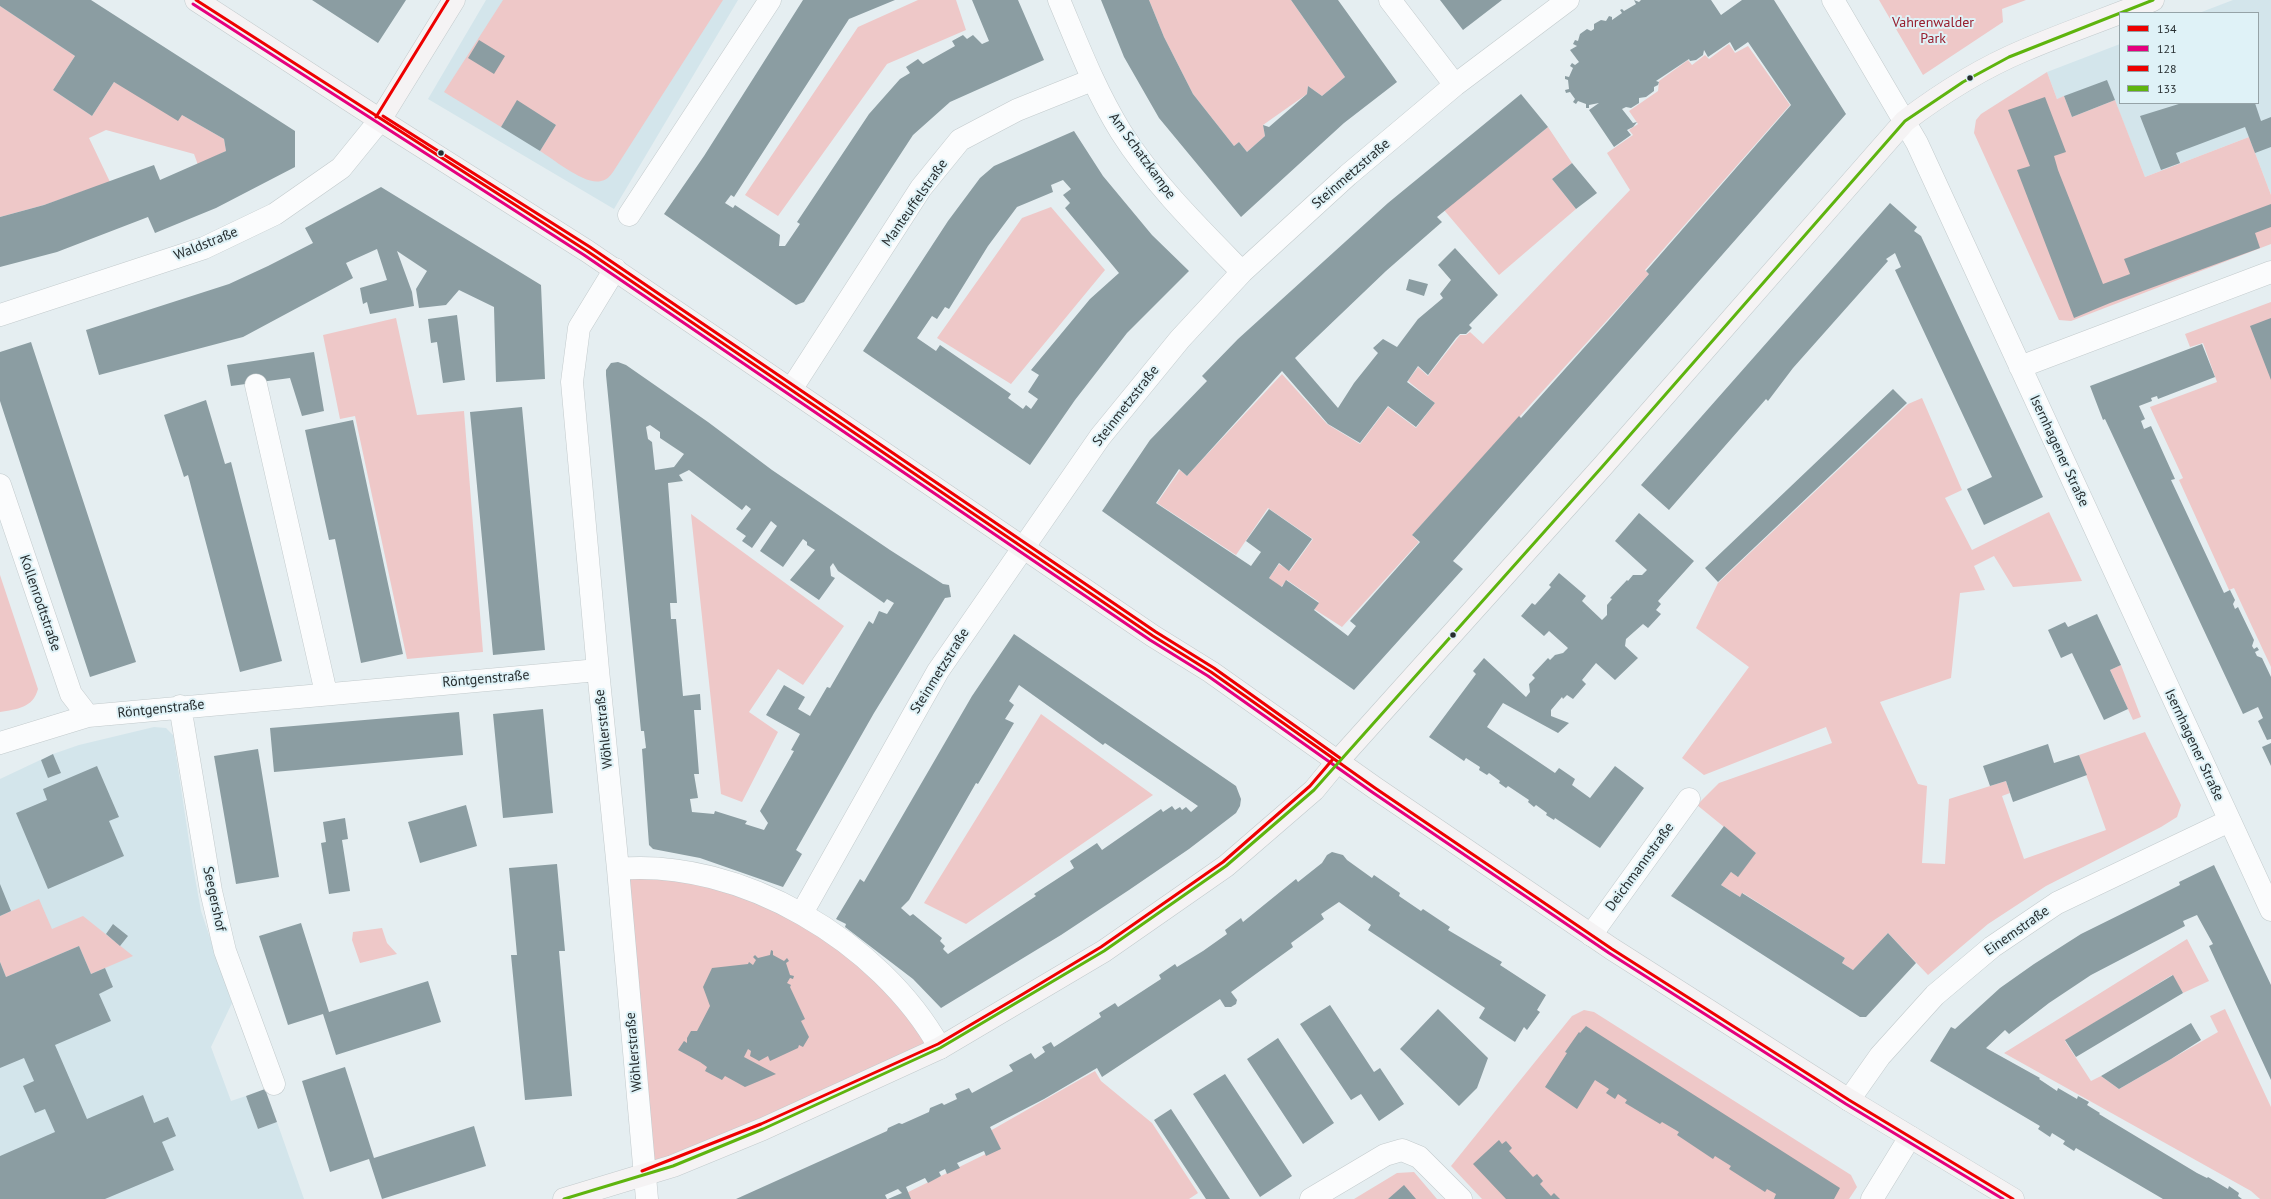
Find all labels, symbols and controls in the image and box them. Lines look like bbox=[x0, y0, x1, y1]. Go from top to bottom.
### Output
legend bbox=[2119, 12, 2259, 104]
park label: Vahrenwalder Park bbox=[1892, 15, 1974, 48]
text: 134 bbox=[2157, 21, 2177, 36]
text: 121 bbox=[2157, 41, 2177, 56]
text: 128 bbox=[2157, 61, 2177, 76]
unlabelled marker bbox=[1965, 73, 1975, 83]
text: 133 bbox=[2157, 81, 2177, 96]
street label: Am Schatzkampe bbox=[1105, 110, 1179, 202]
street label: Steinmetzstraße bbox=[1309, 136, 1393, 212]
unlabelled marker bbox=[436, 148, 446, 158]
street label: Manteuffelstraße bbox=[879, 156, 951, 250]
street label: Waldstraße bbox=[172, 224, 240, 264]
street label: Steinmetzstraße bbox=[1089, 362, 1163, 450]
street label: Isernhagener Straße bbox=[2026, 392, 2092, 510]
street label: Kollenrodtstraße bbox=[16, 553, 64, 653]
street label: Steinmetzstraße bbox=[907, 625, 973, 717]
unlabelled marker bbox=[1448, 630, 1458, 640]
street label: Röntgenstraße bbox=[442, 667, 530, 691]
street label: Isernhagener Straße bbox=[2161, 686, 2227, 804]
street label: Wöhlerstraße bbox=[591, 688, 617, 770]
street label: Röntgenstraße bbox=[117, 696, 205, 722]
street label: Deichmannstraße bbox=[1602, 819, 1678, 915]
street label: Seegershof bbox=[199, 865, 229, 933]
street label: Einemstraße bbox=[1981, 903, 2053, 959]
street label: Wöhlerstraße bbox=[622, 1011, 646, 1093]

